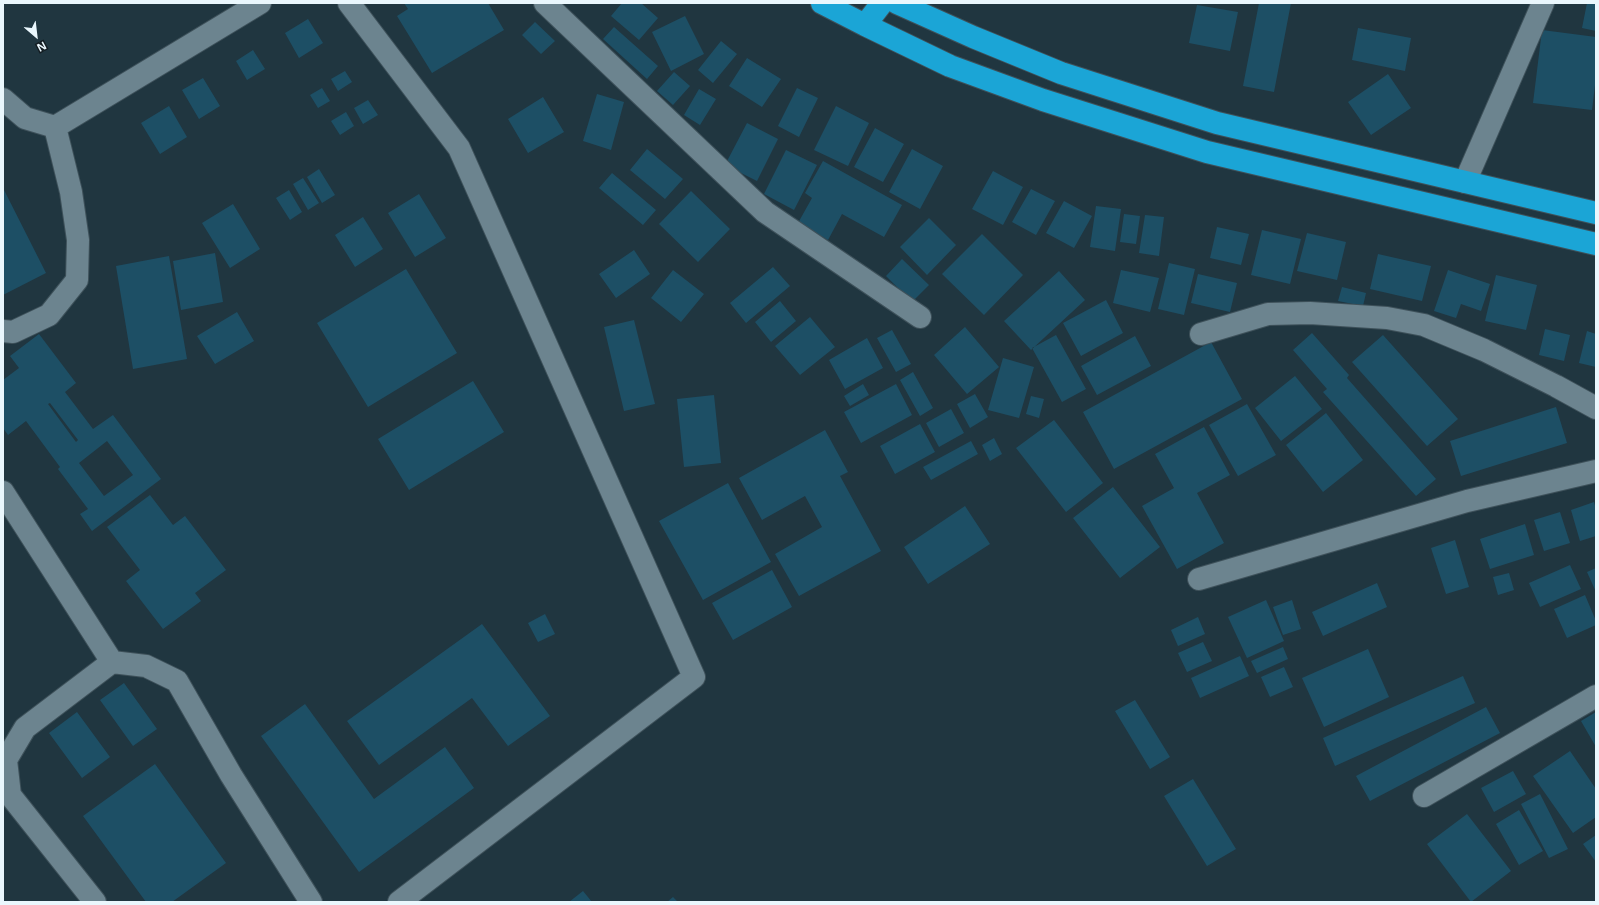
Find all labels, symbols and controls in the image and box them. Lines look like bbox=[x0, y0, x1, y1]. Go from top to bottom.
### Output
north arrow bbox=[16, 16, 56, 56]
text: N bbox=[34, 38, 49, 56]

